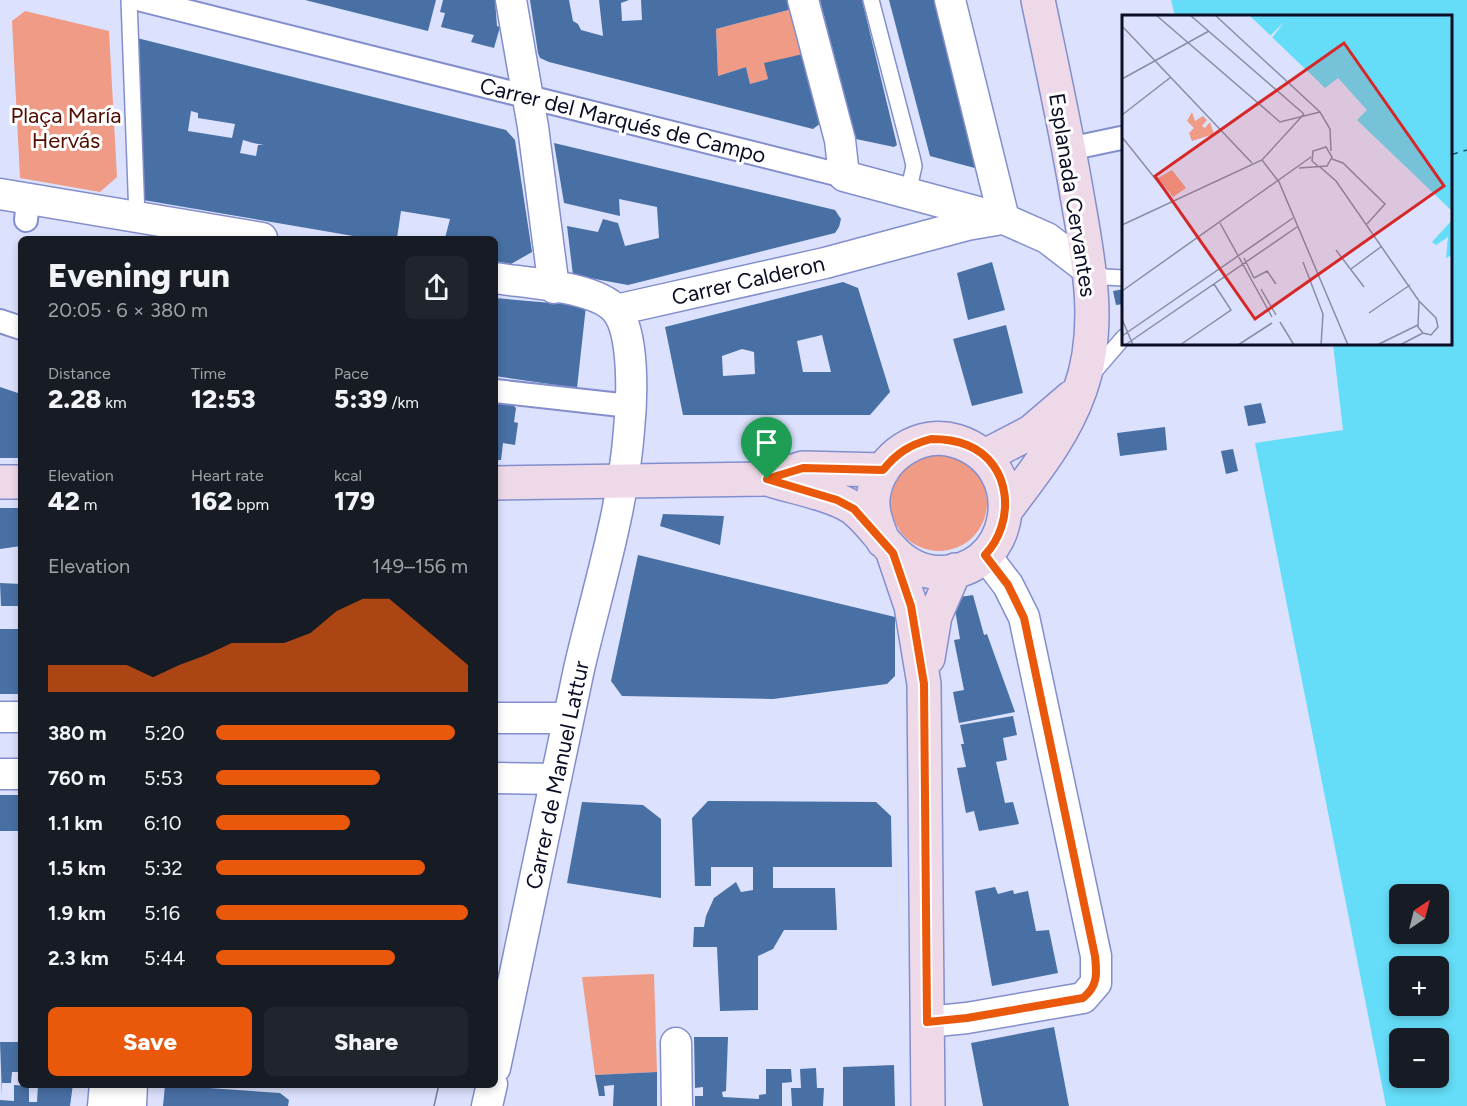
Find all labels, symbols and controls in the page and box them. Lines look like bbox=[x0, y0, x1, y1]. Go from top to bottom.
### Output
inset map bbox=[1122, 15, 1452, 345]
street label: Carrer del Marqués de Campo bbox=[477, 72, 769, 169]
street label: Esplanada Cervantes bbox=[1043, 91, 1102, 299]
park label: Plaça María Hervás bbox=[11, 102, 121, 154]
street label: Carrer Calderon bbox=[669, 250, 827, 311]
text: Evening run bbox=[48, 256, 230, 295]
button: share bbox=[405, 256, 468, 319]
text: 20:05 · 6 × 380 m bbox=[48, 298, 208, 322]
text: Distance bbox=[48, 364, 111, 383]
text: Time bbox=[191, 364, 226, 383]
text: Pace bbox=[334, 364, 369, 383]
text: 2.28 bbox=[48, 383, 101, 415]
text: 12:53 bbox=[191, 383, 256, 415]
text: 5:39 bbox=[334, 383, 387, 415]
text: km bbox=[101, 393, 127, 412]
text: /km bbox=[387, 393, 419, 412]
pin bbox=[741, 417, 792, 479]
icon: arrive bbox=[750, 426, 783, 459]
text: Elevation bbox=[48, 466, 114, 485]
text: Heart rate bbox=[191, 466, 264, 485]
text: kcal bbox=[334, 466, 362, 485]
text: 42 bbox=[48, 485, 80, 517]
text: 162 bbox=[191, 485, 233, 517]
text: 179 bbox=[334, 485, 375, 517]
text: m bbox=[80, 495, 97, 514]
text: bpm bbox=[233, 495, 269, 514]
text: Elevation bbox=[48, 554, 130, 578]
text: 149–156 m bbox=[372, 554, 468, 578]
street label: Carrer de Manuel Lattur bbox=[520, 658, 595, 892]
text: 380 m bbox=[48, 721, 107, 745]
text: 5:20 bbox=[144, 721, 185, 745]
text: 760 m bbox=[48, 766, 106, 790]
text: 5:53 bbox=[144, 766, 183, 790]
text: 1.1 km bbox=[48, 811, 103, 835]
text: 6:10 bbox=[144, 811, 181, 835]
text: 1.5 km bbox=[48, 856, 106, 880]
text: 5:32 bbox=[144, 856, 183, 880]
north arrow bbox=[1389, 884, 1449, 944]
map controls bbox=[1389, 884, 1449, 1088]
text: 1.9 km bbox=[48, 901, 106, 925]
text: 5:16 bbox=[144, 901, 180, 925]
text: 2.3 km bbox=[48, 946, 109, 970]
text: 5:44 bbox=[144, 946, 185, 970]
button: + bbox=[1389, 956, 1449, 1016]
button: Save bbox=[48, 1007, 252, 1076]
button: Share bbox=[264, 1007, 468, 1076]
button: − bbox=[1389, 1028, 1449, 1088]

